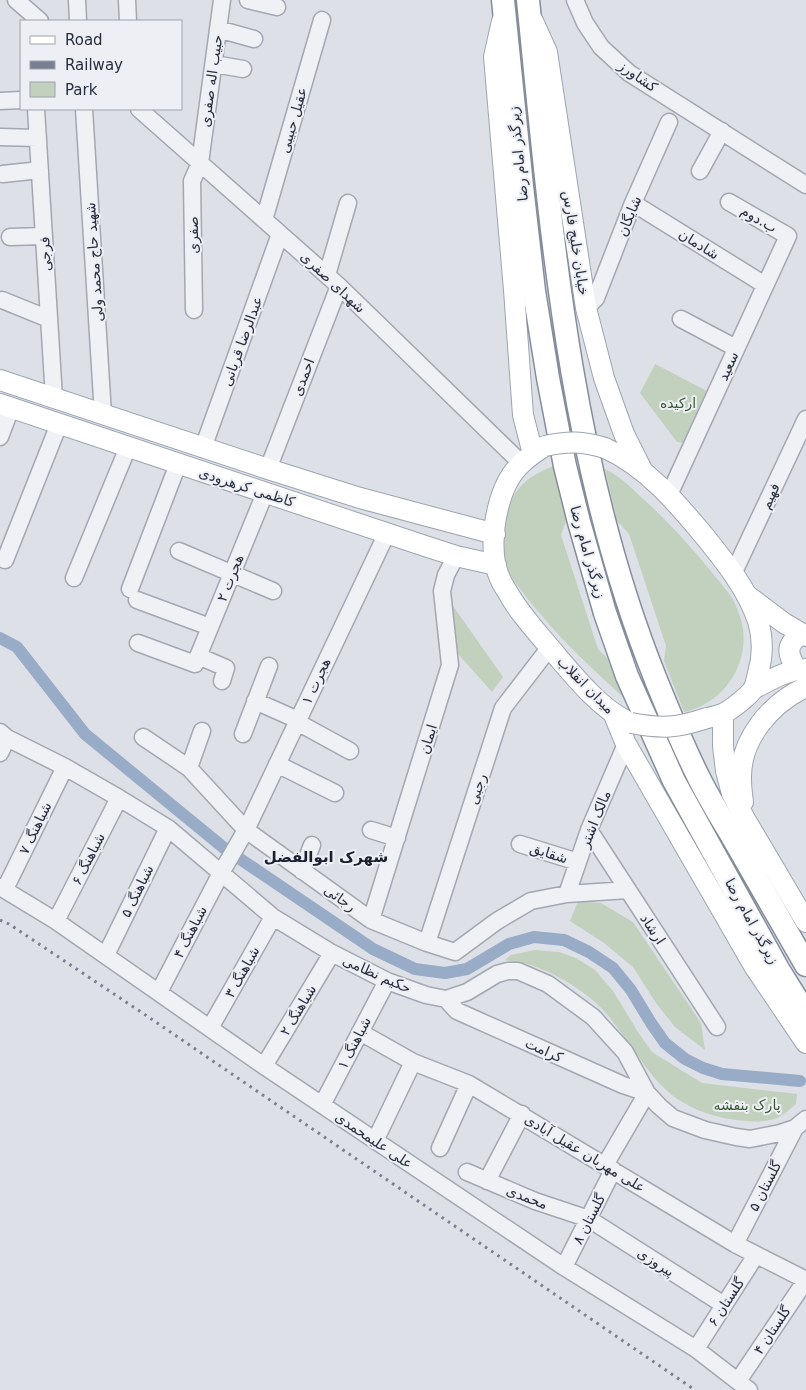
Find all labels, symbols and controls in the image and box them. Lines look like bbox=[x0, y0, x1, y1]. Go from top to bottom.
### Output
legend bbox=[20, 20, 182, 110]
text: Road bbox=[65, 31, 103, 49]
street label: حبیب اله صفری bbox=[197, 34, 226, 128]
text: Railway bbox=[65, 56, 123, 74]
street label: کشاورز bbox=[614, 56, 661, 96]
text: Park bbox=[65, 81, 98, 99]
street label: عقیل حبیبی bbox=[276, 85, 310, 155]
street label: زیرگذر امام رضا bbox=[505, 106, 532, 202]
street label: خیابان خلیج فارس bbox=[559, 189, 592, 297]
street label: شایگان bbox=[614, 193, 644, 239]
street label: شهید حاج محمد ولی bbox=[82, 202, 107, 322]
street label: ب.دوم bbox=[737, 202, 780, 237]
street label: صفری bbox=[185, 216, 202, 254]
street label: شادمان bbox=[676, 225, 722, 263]
street label: فرجی bbox=[36, 236, 55, 272]
street label: شهدای صفری bbox=[297, 248, 369, 317]
street label: عبدالرضا قربانی bbox=[218, 294, 267, 389]
street label: سعید bbox=[715, 349, 741, 383]
street label: احمدی bbox=[289, 356, 317, 398]
park label: ارکیده bbox=[660, 395, 696, 412]
street label: کاظمی کرهرودی bbox=[197, 464, 297, 511]
street label: فهیم bbox=[757, 481, 784, 512]
street label: زیرگذر امام رضا bbox=[566, 504, 609, 600]
street label: هجرت ۲ bbox=[213, 552, 248, 604]
street label: میدان انقلاب bbox=[554, 653, 618, 717]
street label: هجرت ۱ bbox=[298, 655, 335, 707]
street label: ایمان bbox=[416, 722, 440, 756]
street label: رجبی bbox=[465, 772, 490, 807]
street label: مالک اشتر bbox=[576, 788, 615, 851]
street label: شباهنگ ۷ bbox=[15, 799, 55, 857]
street label: شباهنگ ۶ bbox=[68, 830, 108, 888]
street label: شقایق bbox=[528, 839, 570, 868]
district label: شهرک ابوالفضل bbox=[264, 848, 388, 866]
street label: شباهنگ ۵ bbox=[117, 862, 157, 920]
street label: زیرگذر امام رضا bbox=[721, 875, 782, 967]
street label: رجائی bbox=[320, 881, 359, 915]
street label: شباهنگ ۴ bbox=[170, 903, 210, 961]
street label: ارشاد bbox=[636, 911, 669, 948]
street label: شباهنگ ۳ bbox=[221, 943, 263, 1001]
street label: حکیم نظامی bbox=[340, 952, 414, 997]
street label: شباهنگ ۲ bbox=[277, 982, 319, 1038]
street label: شباهنگ ۱ bbox=[334, 1014, 374, 1072]
street label: کرامت bbox=[522, 1035, 566, 1066]
park label: پارک بنفشه bbox=[713, 1097, 781, 1114]
street label: علی علیمحمدی bbox=[332, 1108, 416, 1172]
street label: علی مهربان عقیل آبادی bbox=[521, 1111, 648, 1196]
street label: گلستان ۵ bbox=[745, 1158, 785, 1214]
street label: محمدی bbox=[504, 1182, 550, 1212]
street label: گلستان ۸ bbox=[569, 1191, 609, 1247]
street label: پیروزی bbox=[634, 1244, 677, 1281]
street label: گلستان ۶ bbox=[704, 1274, 748, 1329]
street label: گلستان ۴ bbox=[750, 1303, 794, 1357]

